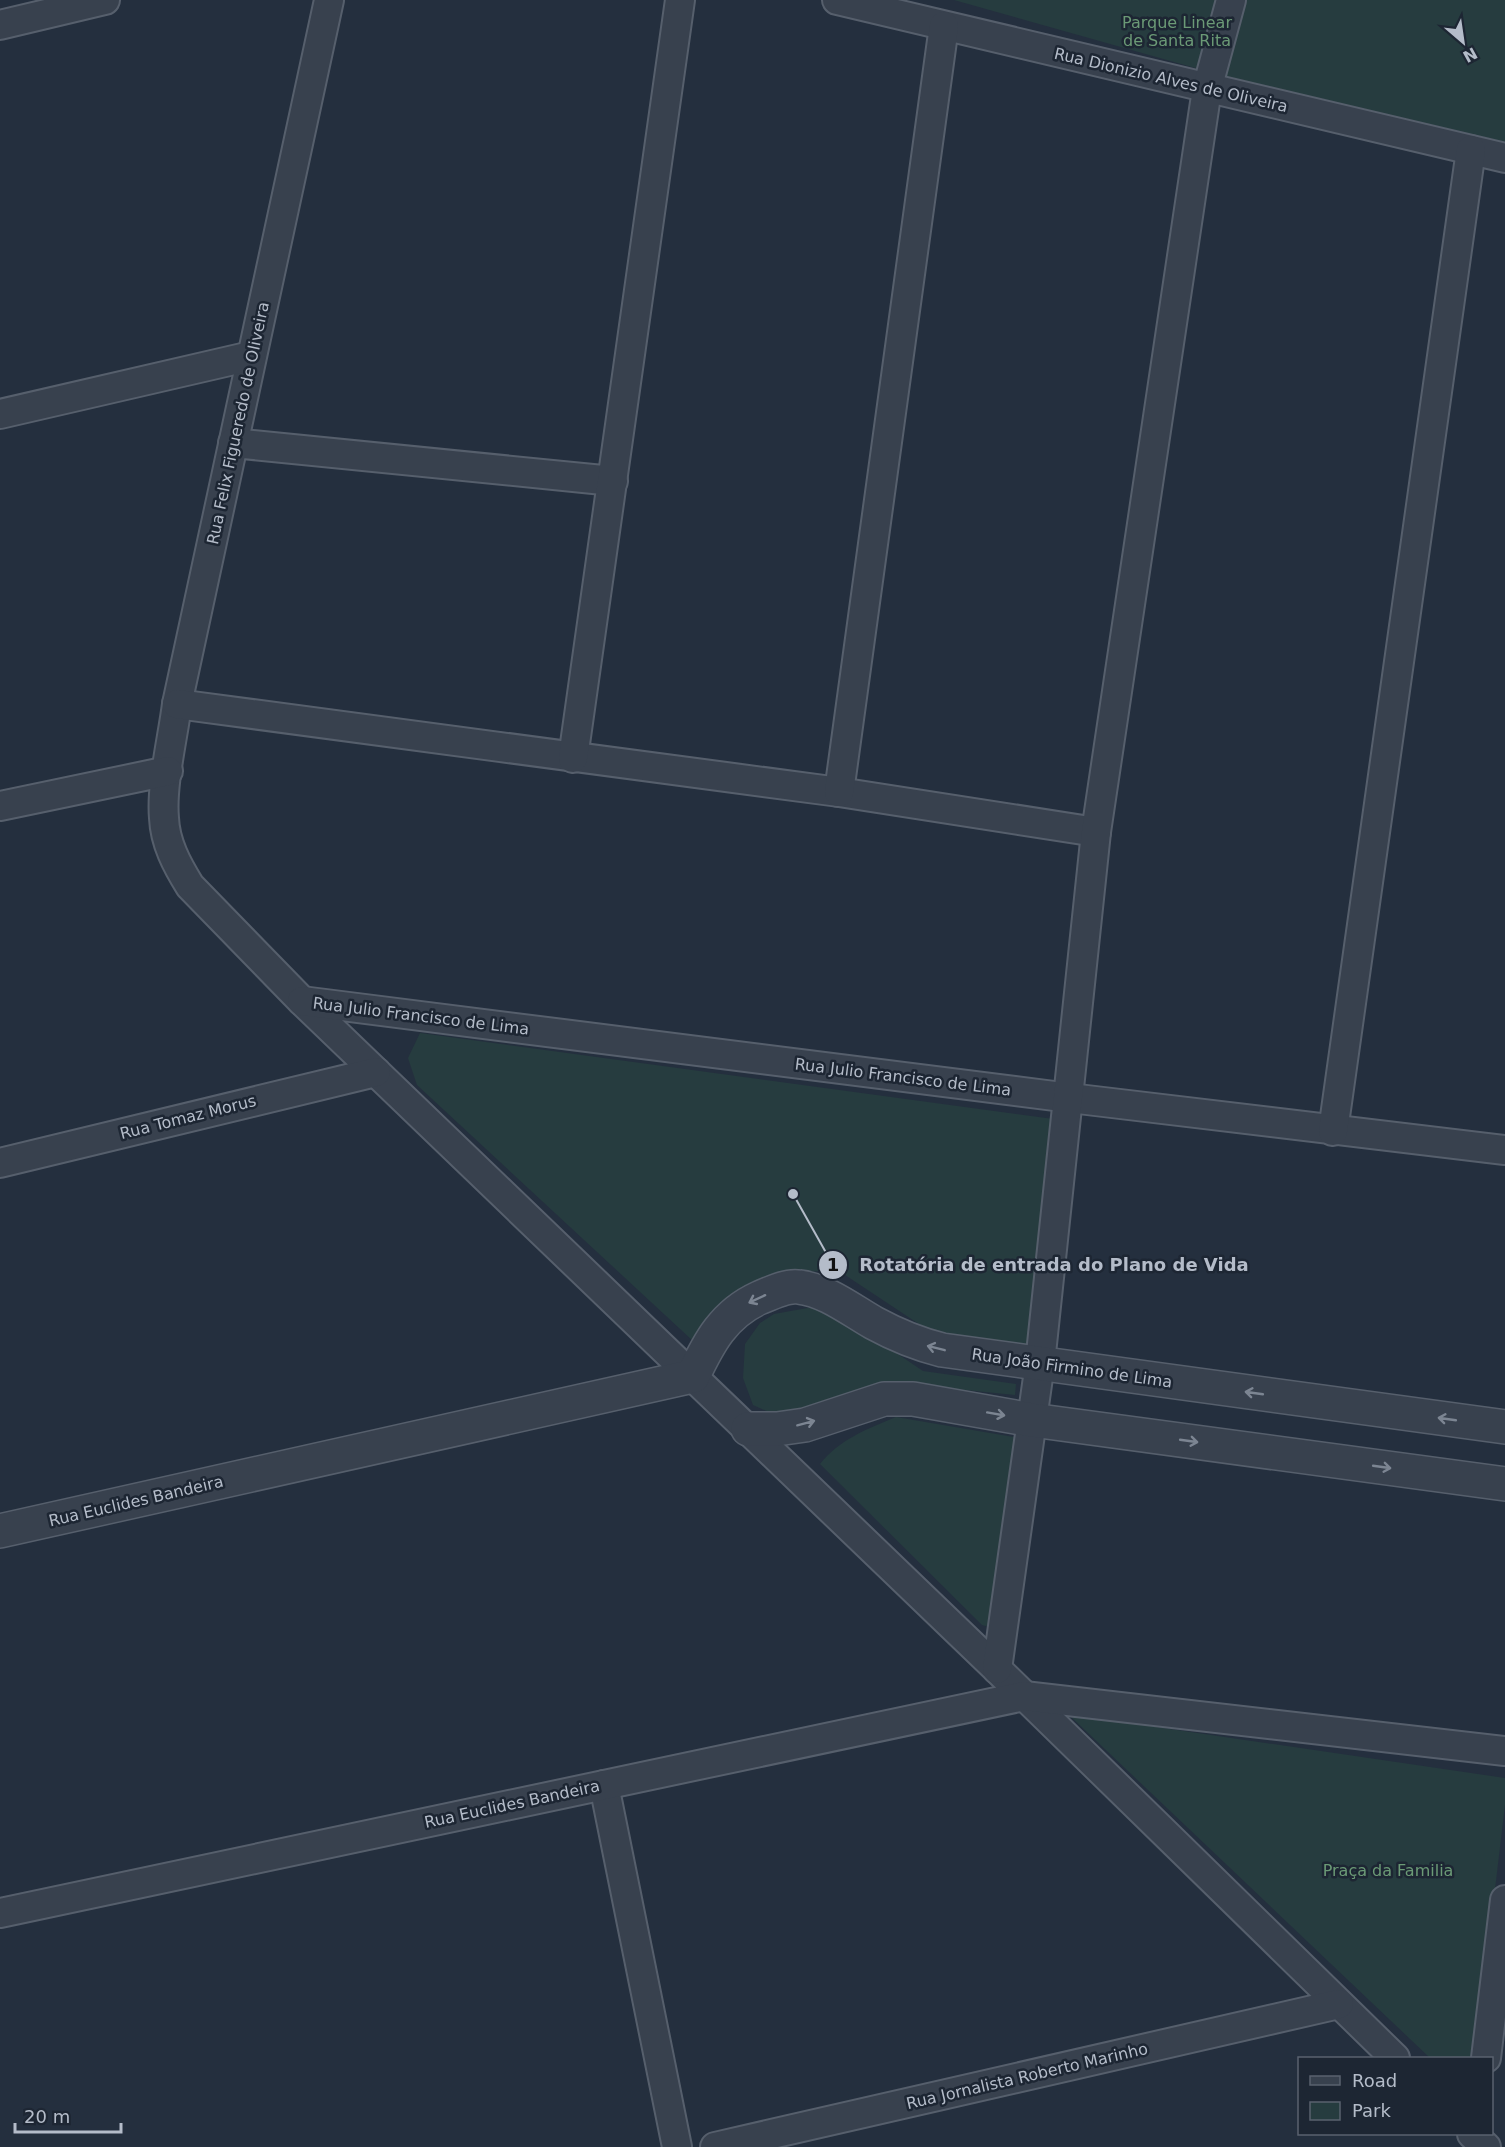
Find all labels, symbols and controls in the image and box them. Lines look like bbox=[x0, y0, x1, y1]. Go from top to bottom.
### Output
north arrow bbox=[1433, 12, 1493, 72]
park label: Parque Linear de Santa Rita bbox=[1122, 13, 1232, 50]
text: N bbox=[1460, 43, 1480, 66]
street label: Rua Dionizio Alves de Oliveira bbox=[1052, 44, 1290, 116]
street label: Rua Felix Figueredo de Oliveira bbox=[203, 300, 273, 546]
street label: Rua Julio Francisco de Lima bbox=[312, 993, 530, 1039]
street label: Rua Julio Francisco de Lima bbox=[794, 1054, 1012, 1100]
street label: Rua Tomaz Morus bbox=[118, 1091, 258, 1143]
callout: Rotatória de entrada do Plano de Vida bbox=[818, 1247, 1261, 1283]
text: 1 bbox=[827, 1254, 839, 1275]
text: Rotatória de entrada do Plano de Vida bbox=[859, 1254, 1249, 1275]
one-way arrow bbox=[749, 1293, 767, 1305]
one-way arrow bbox=[927, 1342, 946, 1354]
street label: Rua João Firmino de Lima bbox=[971, 1345, 1173, 1391]
one-way arrow bbox=[1244, 1387, 1264, 1398]
one-way arrow bbox=[986, 1408, 1005, 1419]
one-way arrow bbox=[1438, 1414, 1457, 1425]
one-way arrow bbox=[796, 1417, 815, 1429]
one-way arrow bbox=[1178, 1436, 1198, 1447]
one-way arrow bbox=[1372, 1462, 1392, 1473]
street label: Rua Euclides Bandeira bbox=[47, 1472, 225, 1530]
street label: Rua Euclides Bandeira bbox=[423, 1776, 601, 1832]
park label: Praça da Familia bbox=[1323, 1861, 1453, 1880]
street label: Rua Jornalista Roberto Marinho bbox=[904, 2039, 1150, 2113]
legend bbox=[1298, 2057, 1493, 2135]
text: Road bbox=[1352, 2070, 1397, 2091]
scale bar bbox=[15, 2096, 122, 2134]
text: Park bbox=[1352, 2100, 1391, 2121]
text: 20 m bbox=[24, 2106, 70, 2127]

